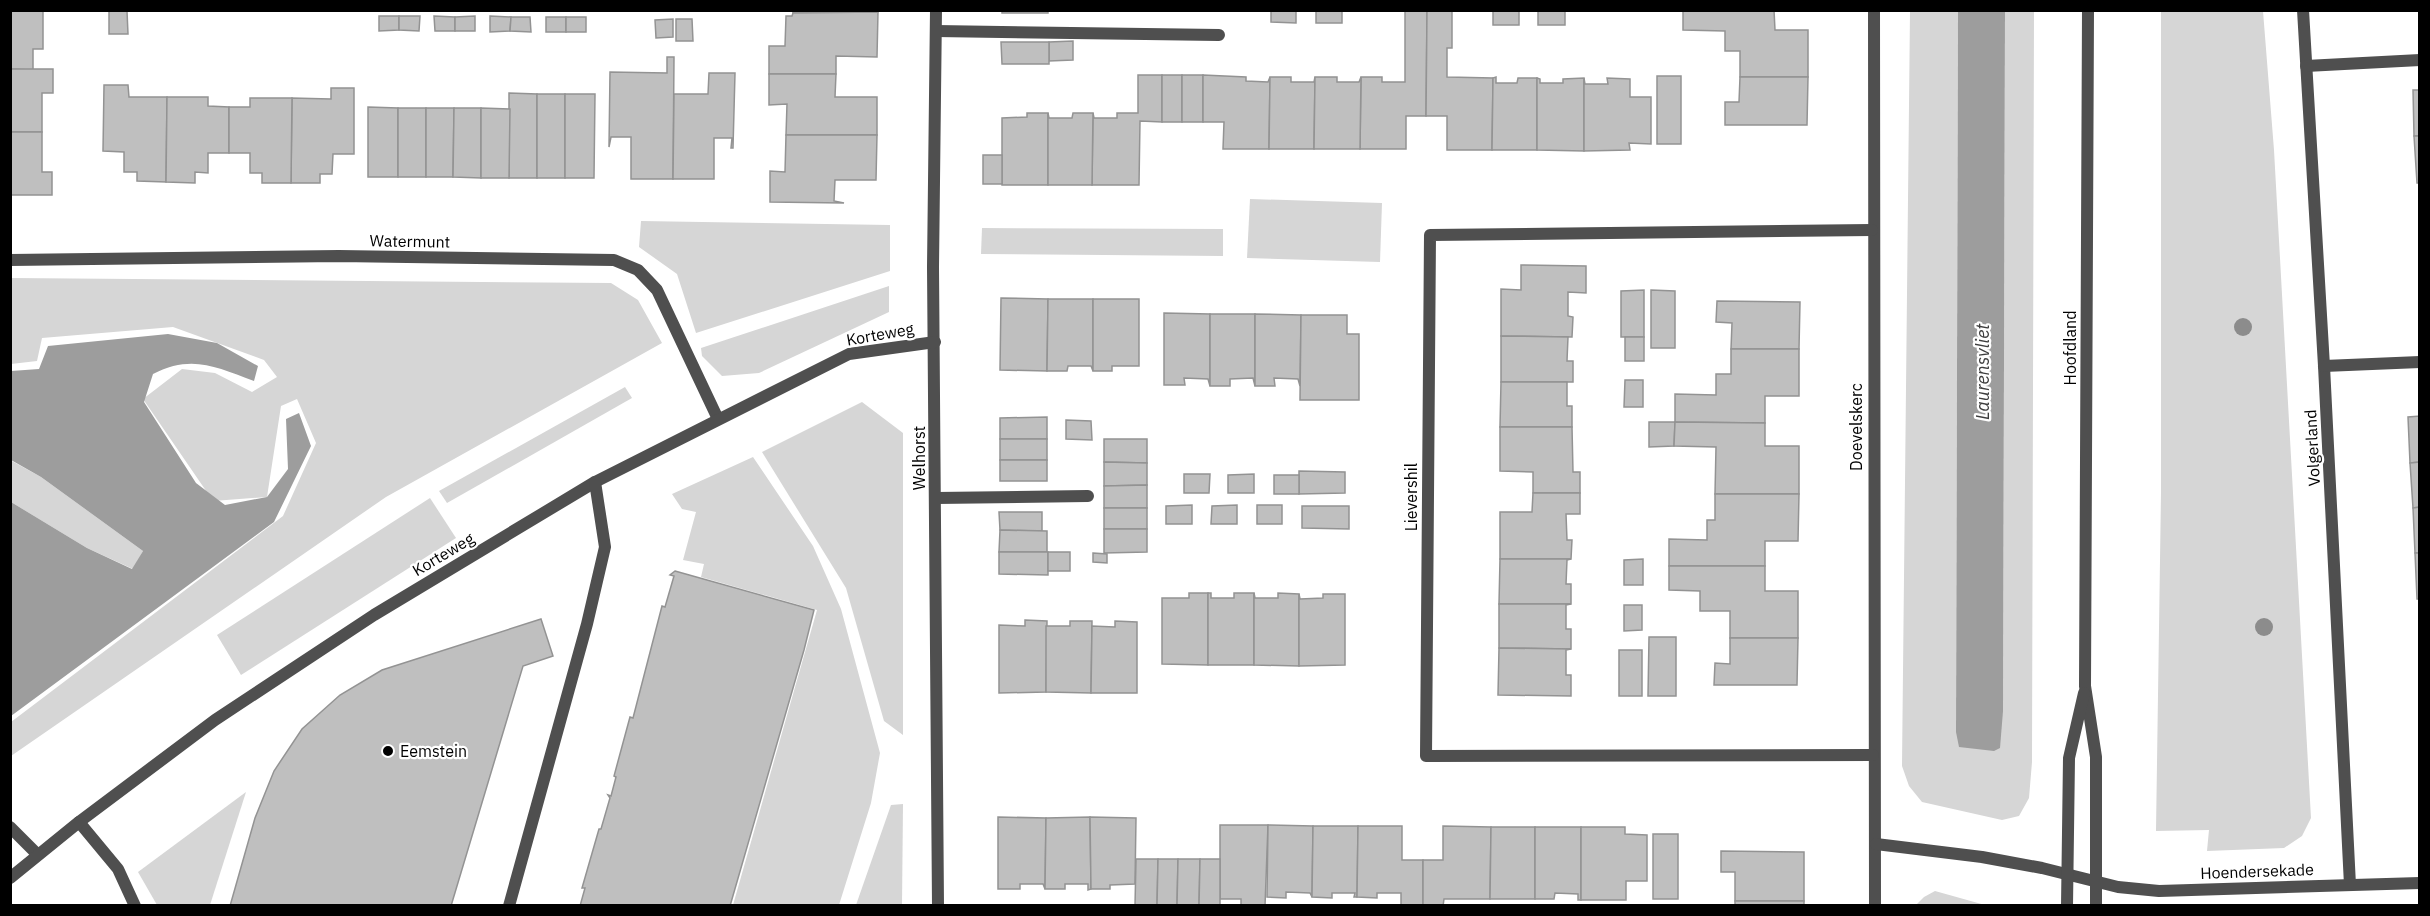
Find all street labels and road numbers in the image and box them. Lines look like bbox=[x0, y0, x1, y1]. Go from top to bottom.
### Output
street label: Watermunt bbox=[370, 230, 450, 252]
street label: Hoofdland bbox=[2060, 311, 2080, 385]
street label: Korteweg bbox=[845, 318, 916, 350]
street label: Doevelskerc bbox=[1846, 383, 1866, 471]
street label: Volgerland bbox=[2300, 409, 2324, 487]
street label: Welhorst bbox=[909, 426, 929, 490]
street label: Lievershil bbox=[1401, 463, 1421, 531]
street label: Korteweg bbox=[409, 528, 478, 580]
street label: Hoendersekade bbox=[2200, 859, 2314, 883]

